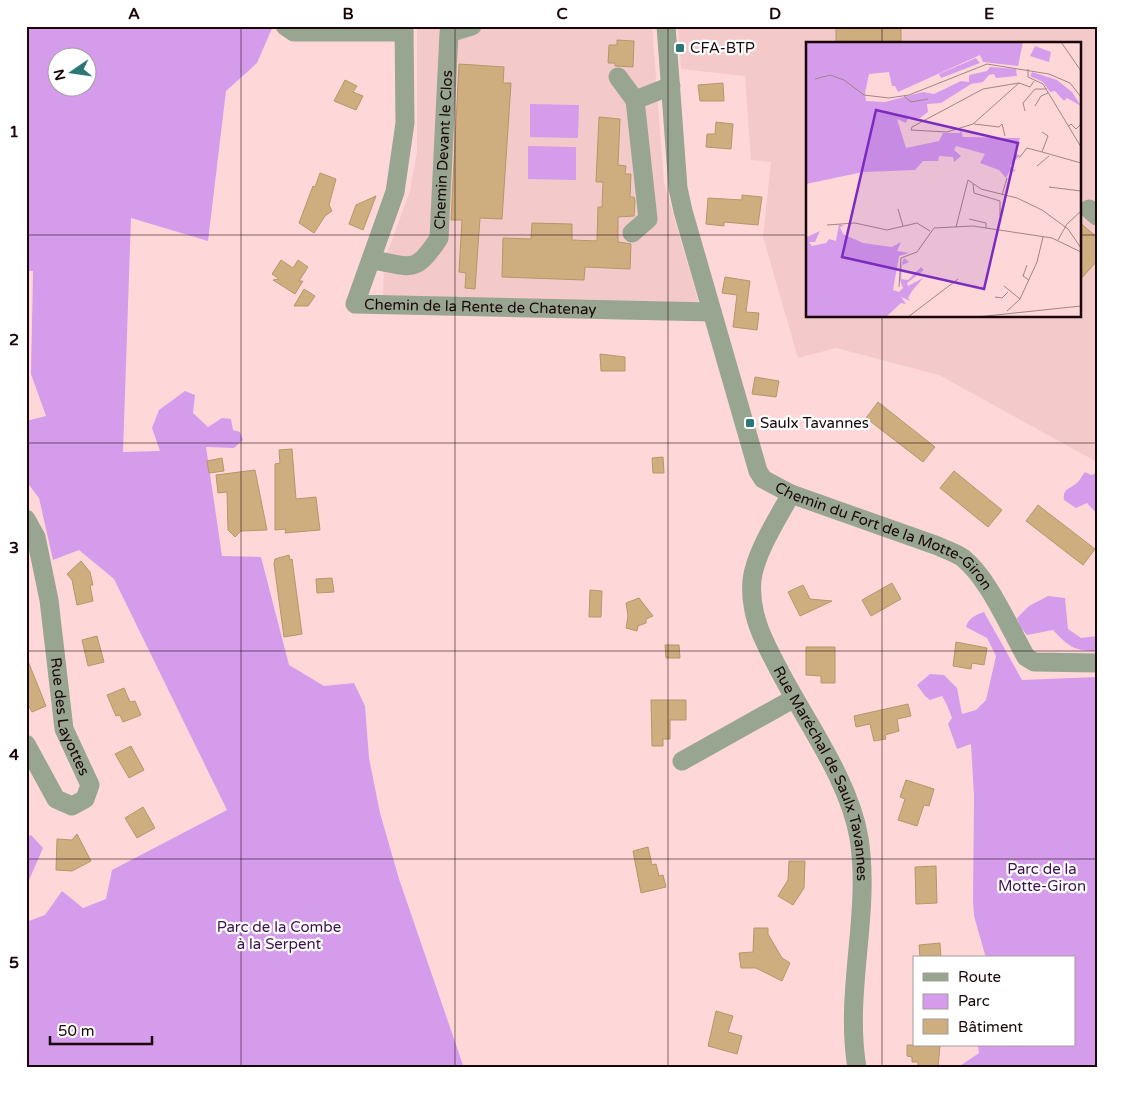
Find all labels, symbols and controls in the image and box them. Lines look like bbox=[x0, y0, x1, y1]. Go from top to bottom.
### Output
text: A bbox=[128, 4, 140, 24]
text: B bbox=[342, 4, 354, 24]
text: C bbox=[556, 4, 568, 24]
text: D bbox=[769, 4, 781, 24]
text: E bbox=[984, 4, 994, 24]
place label: CFA-BTP bbox=[690, 39, 755, 57]
marker: CFA-BTP bbox=[674, 42, 686, 54]
inset map bbox=[806, 42, 1080, 318]
north arrow bbox=[48, 48, 98, 98]
text: N bbox=[50, 67, 69, 82]
street label: Chemin Devant le Clos bbox=[430, 70, 456, 230]
text: 1 bbox=[9, 122, 19, 142]
street label: Chemin de la Rente de Chatenay bbox=[364, 295, 597, 318]
text: 2 bbox=[9, 330, 19, 350]
place label: Saulx Tavannes bbox=[760, 414, 869, 432]
marker: Saulx Tavannes bbox=[744, 417, 756, 429]
street label: Chemin du Fort de la Motte-Giron bbox=[772, 478, 996, 593]
text: 3 bbox=[9, 538, 19, 558]
street label: Rue des Layottes bbox=[47, 656, 93, 778]
street label: Rue Maréchal de Saulx Tavannes bbox=[770, 663, 871, 881]
text: 4 bbox=[9, 745, 19, 765]
park label: Parc de la Motte-Giron bbox=[998, 860, 1086, 895]
park label: Parc de la Combe à la Serpent bbox=[217, 918, 341, 953]
text: 5 bbox=[9, 953, 19, 973]
legend bbox=[913, 956, 1076, 1046]
text: Route bbox=[958, 968, 1001, 986]
text: Parc bbox=[958, 992, 990, 1010]
scale bar bbox=[50, 1014, 152, 1046]
text: Bâtiment bbox=[958, 1018, 1023, 1036]
text: 50 m bbox=[58, 1022, 95, 1040]

